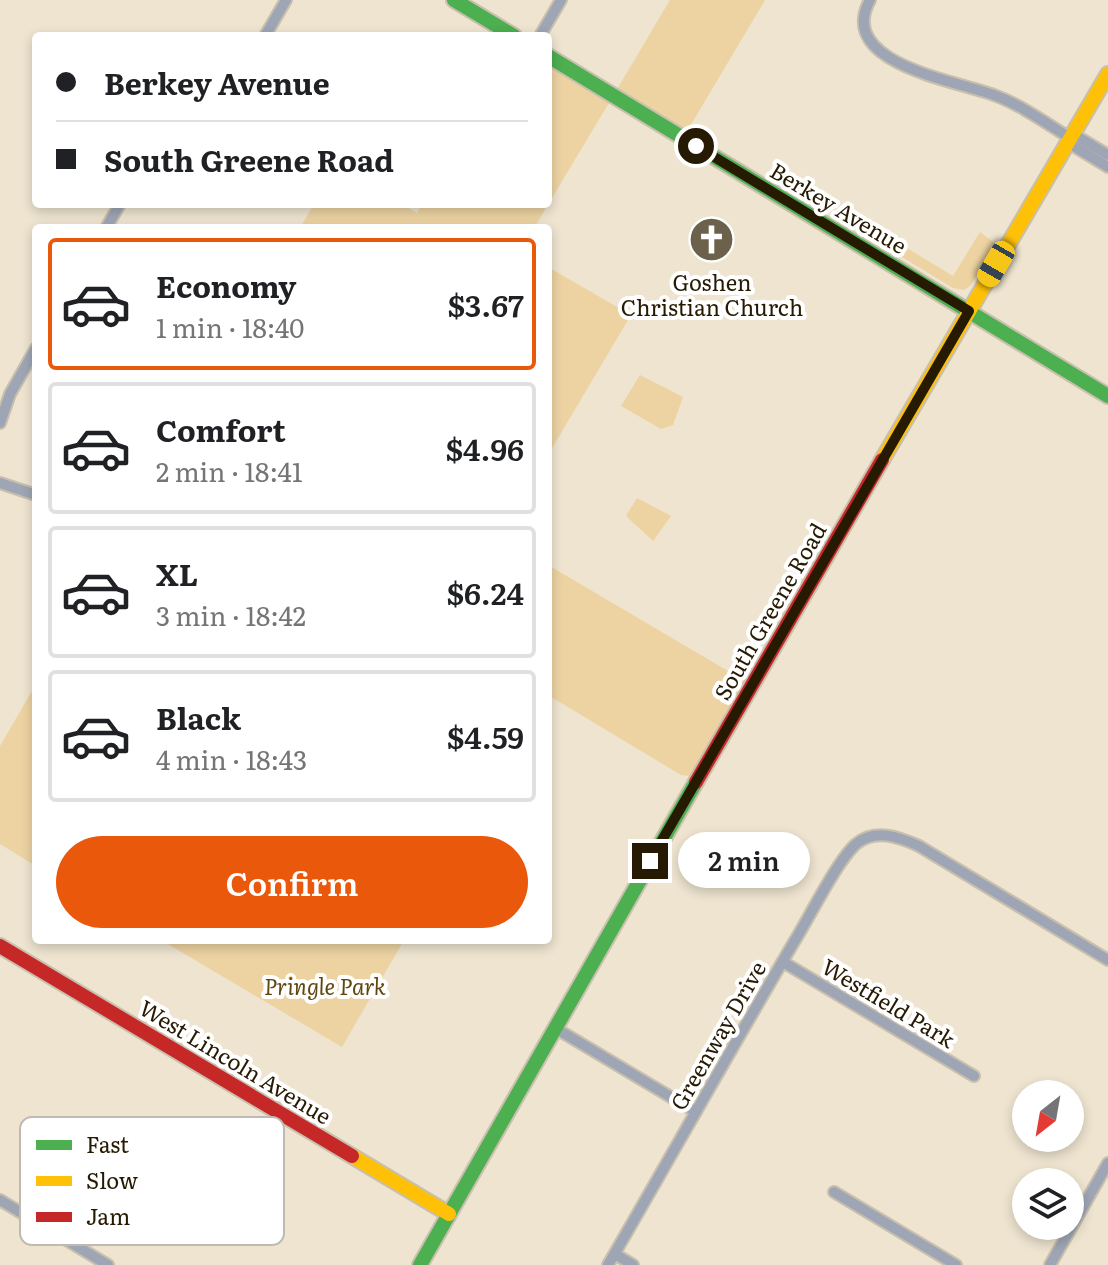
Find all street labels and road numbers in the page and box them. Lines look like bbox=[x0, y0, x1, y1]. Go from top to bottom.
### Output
street label: Berkey Avenue bbox=[764, 153, 914, 261]
street label: South Greene Road bbox=[705, 516, 833, 706]
street label: Westfield Park bbox=[816, 949, 962, 1055]
street label: Greenway Drive bbox=[661, 954, 773, 1116]
street label: West Lincoln Avenue bbox=[134, 991, 338, 1131]

